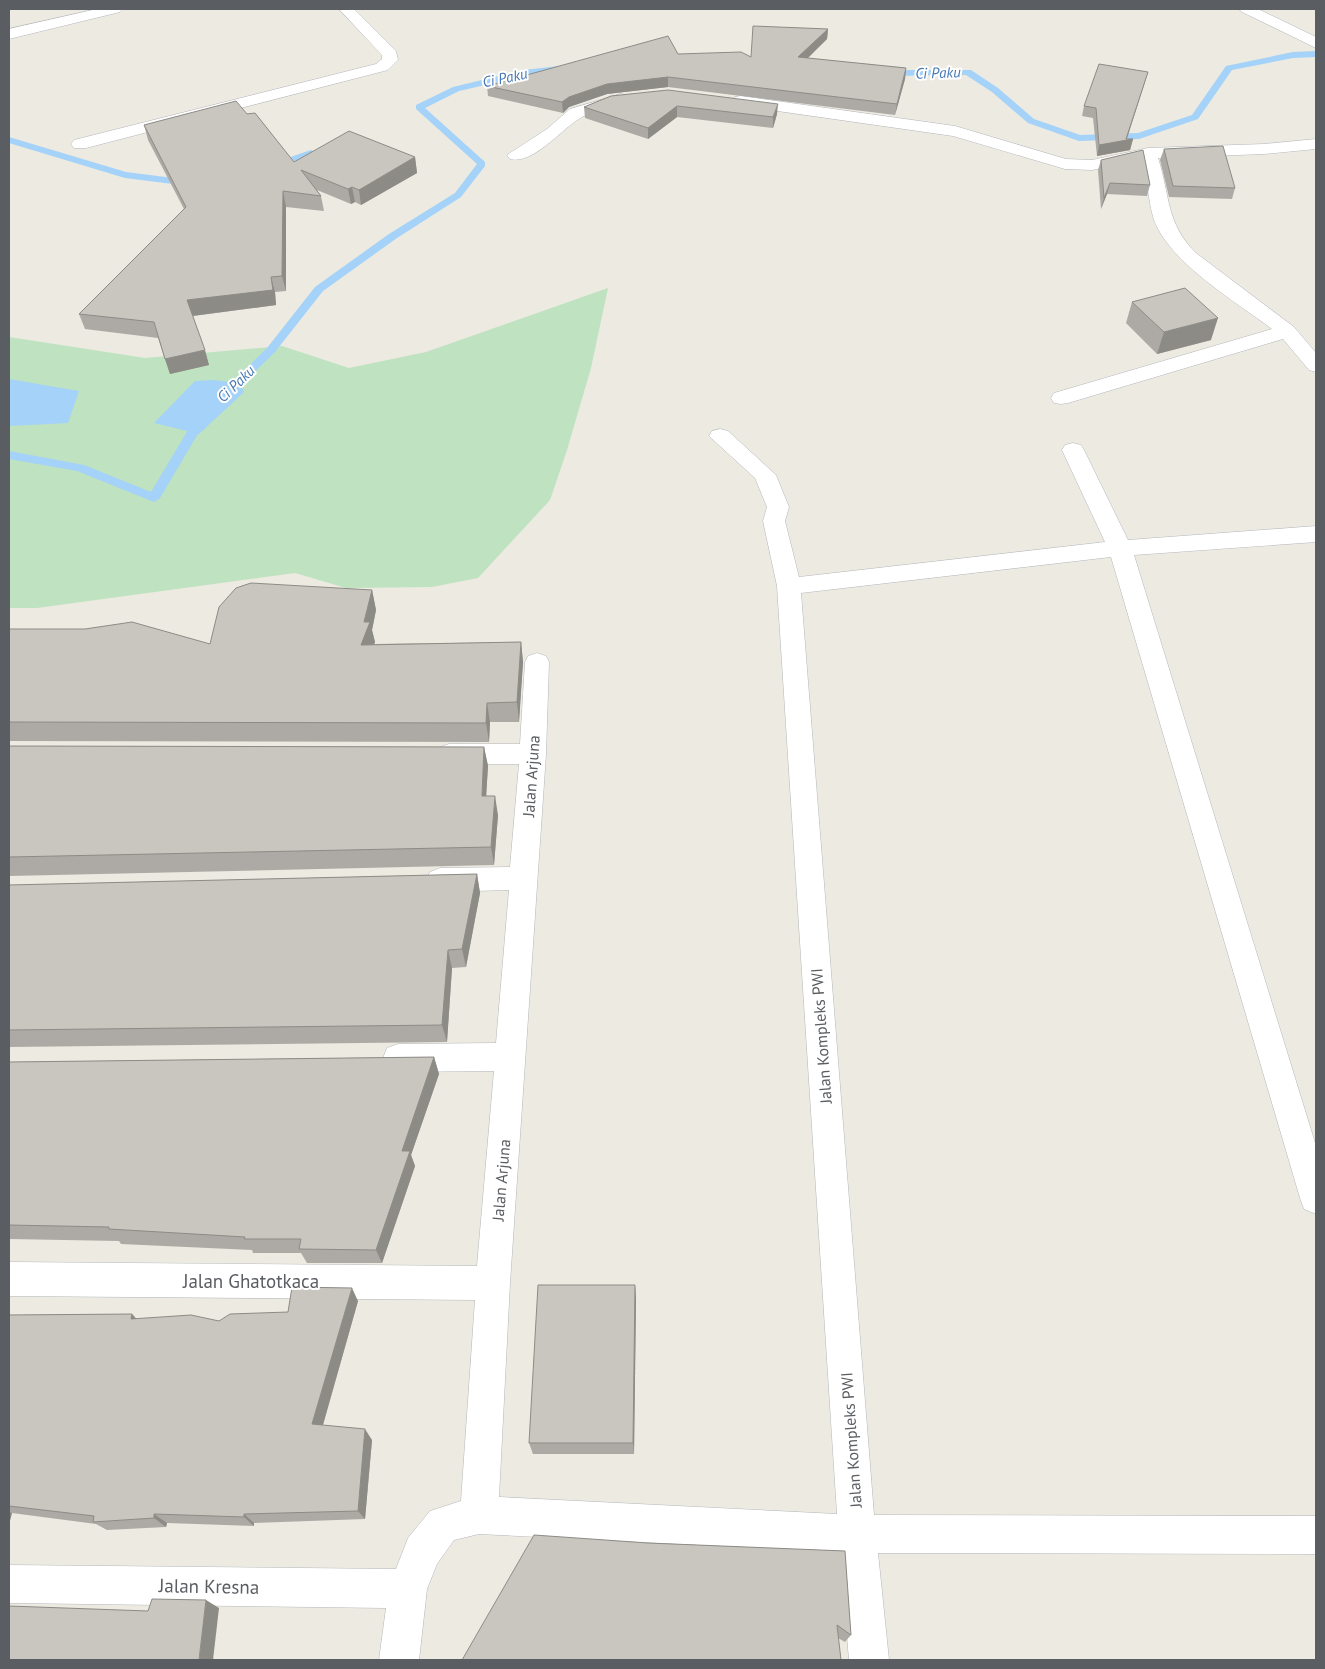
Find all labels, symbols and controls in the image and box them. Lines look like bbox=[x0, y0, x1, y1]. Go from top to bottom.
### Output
water label: Ci Paku bbox=[915, 62, 961, 83]
water label: Ci Paku bbox=[481, 63, 529, 92]
water label: Ci Paku bbox=[213, 361, 259, 406]
street label: Jalan Arjuna bbox=[518, 734, 544, 819]
street label: Jalan Kompleks PWI bbox=[806, 968, 836, 1105]
street label: Jalan Arjuna bbox=[487, 1138, 515, 1223]
street label: Jalan Ghatotkaca bbox=[182, 1269, 319, 1293]
street label: Jalan Kompleks PWI bbox=[836, 1372, 866, 1509]
street label: Jalan Kresna bbox=[158, 1573, 259, 1599]

